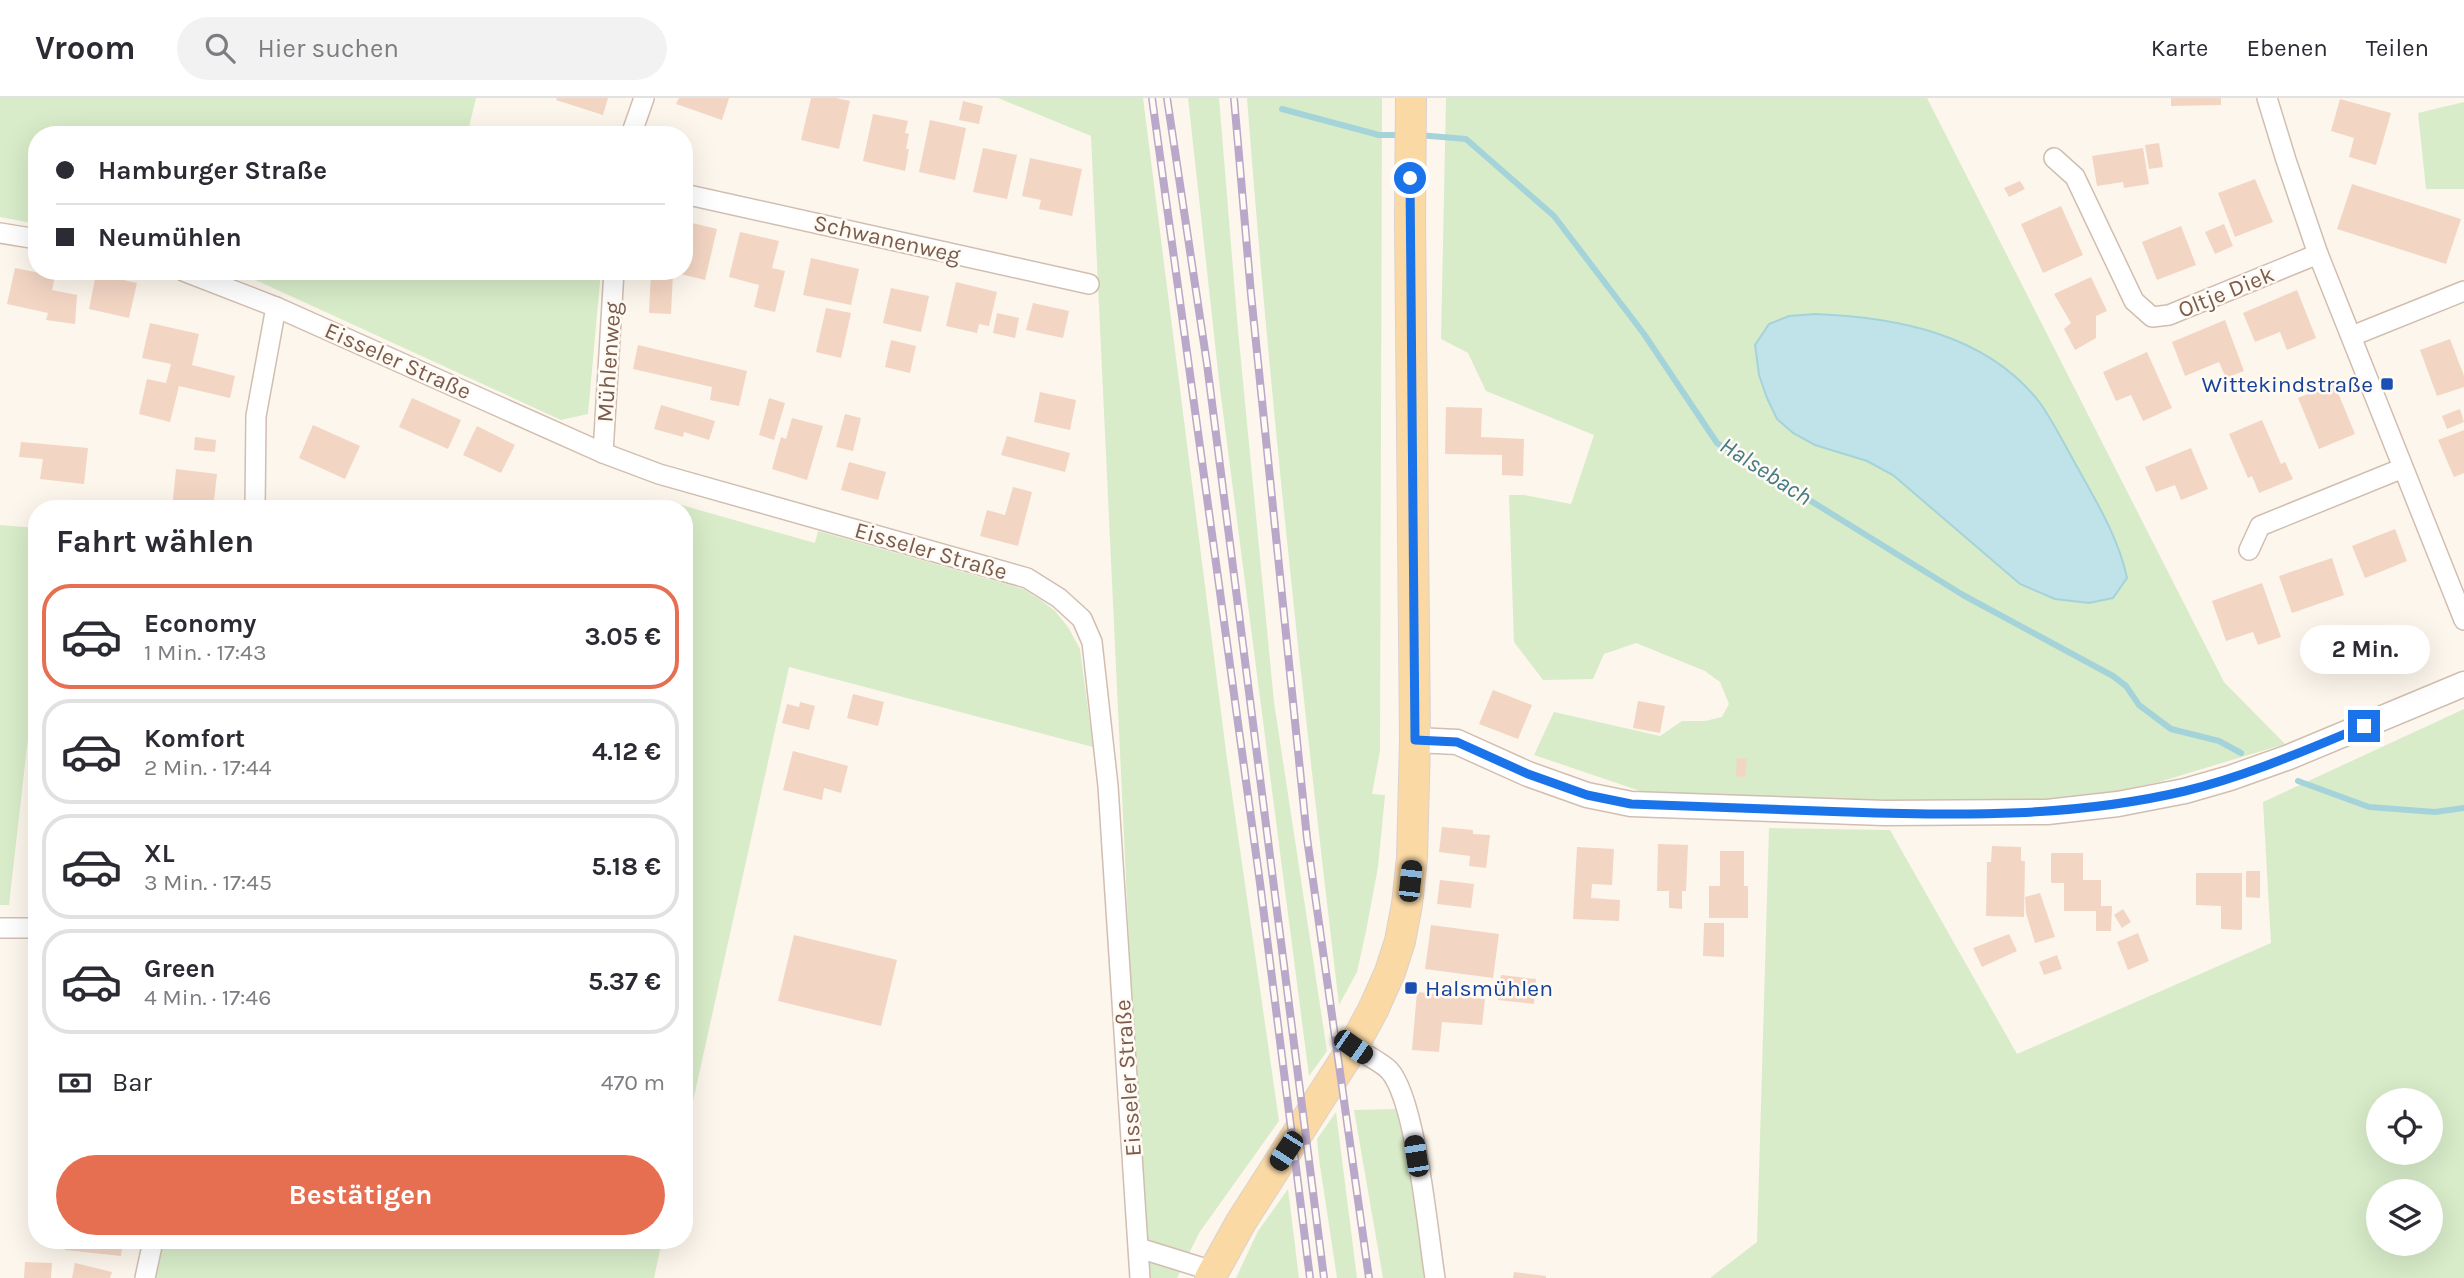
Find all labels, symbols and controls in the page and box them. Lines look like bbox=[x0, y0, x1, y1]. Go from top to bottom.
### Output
search box bbox=[177, 17, 667, 80]
text: Vroom bbox=[35, 29, 135, 67]
icon: search bbox=[201, 29, 239, 67]
text: Hier suchen bbox=[257, 33, 399, 64]
text: Karte bbox=[2151, 34, 2208, 62]
text: Ebenen bbox=[2246, 34, 2328, 62]
text: Teilen bbox=[2366, 34, 2429, 62]
text: Hamburger Straße bbox=[98, 155, 327, 186]
route start bbox=[1394, 162, 1426, 194]
street label: Schwanenweg bbox=[811, 209, 963, 269]
text: Neumühlen bbox=[98, 222, 242, 253]
street label: Oltje Diek bbox=[2174, 261, 2278, 323]
street label: Mühlenweg bbox=[591, 301, 627, 423]
street label: Eisseler Straße bbox=[321, 317, 475, 405]
place label: Wittekindstraße bbox=[2202, 371, 2373, 398]
marker: Wittekindstraße bbox=[2379, 376, 2395, 392]
water label: Halsebach bbox=[1715, 431, 1817, 511]
street label: Eisseler Straße bbox=[852, 516, 1010, 586]
text: Fahrt wählen bbox=[56, 523, 254, 560]
icon: car bbox=[60, 605, 123, 668]
text: Economy bbox=[144, 608, 256, 639]
text: 3.05 € bbox=[585, 621, 661, 652]
callout: 2 Min. bbox=[2299, 624, 2429, 674]
text: 2 Min. bbox=[2332, 636, 2398, 663]
text: 1 Min. · 17:43 bbox=[144, 639, 267, 666]
route end bbox=[2348, 710, 2380, 742]
icon: car bbox=[60, 720, 123, 783]
text: Komfort bbox=[144, 723, 245, 754]
text: 4.12 € bbox=[592, 736, 661, 767]
text: 2 Min. · 17:44 bbox=[144, 754, 272, 781]
icon: car bbox=[60, 835, 123, 898]
text: XL bbox=[144, 838, 175, 869]
text: 5.18 € bbox=[591, 851, 661, 882]
car bbox=[1398, 859, 1423, 903]
text: 3 Min. · 17:45 bbox=[144, 869, 272, 896]
icon: car bbox=[60, 950, 123, 1013]
text: Green bbox=[144, 953, 216, 984]
text: 5.37 € bbox=[588, 966, 661, 997]
place label: Halsmühlen bbox=[1425, 975, 1553, 1002]
marker: Halsmühlen bbox=[1403, 980, 1419, 996]
text: 4 Min. · 17:46 bbox=[144, 984, 271, 1011]
street label: Eisseler Straße bbox=[1109, 999, 1147, 1157]
car bbox=[1330, 1026, 1377, 1068]
icon: cash bbox=[56, 1064, 94, 1102]
text: Bar bbox=[112, 1067, 152, 1098]
text: 470 m bbox=[601, 1069, 665, 1096]
map controls bbox=[2366, 1088, 2443, 1256]
button: locate bbox=[2366, 1088, 2443, 1165]
car bbox=[1266, 1128, 1307, 1174]
car bbox=[1403, 1134, 1430, 1178]
button: Bestätigen bbox=[56, 1155, 665, 1235]
button: layers bbox=[2366, 1179, 2443, 1256]

